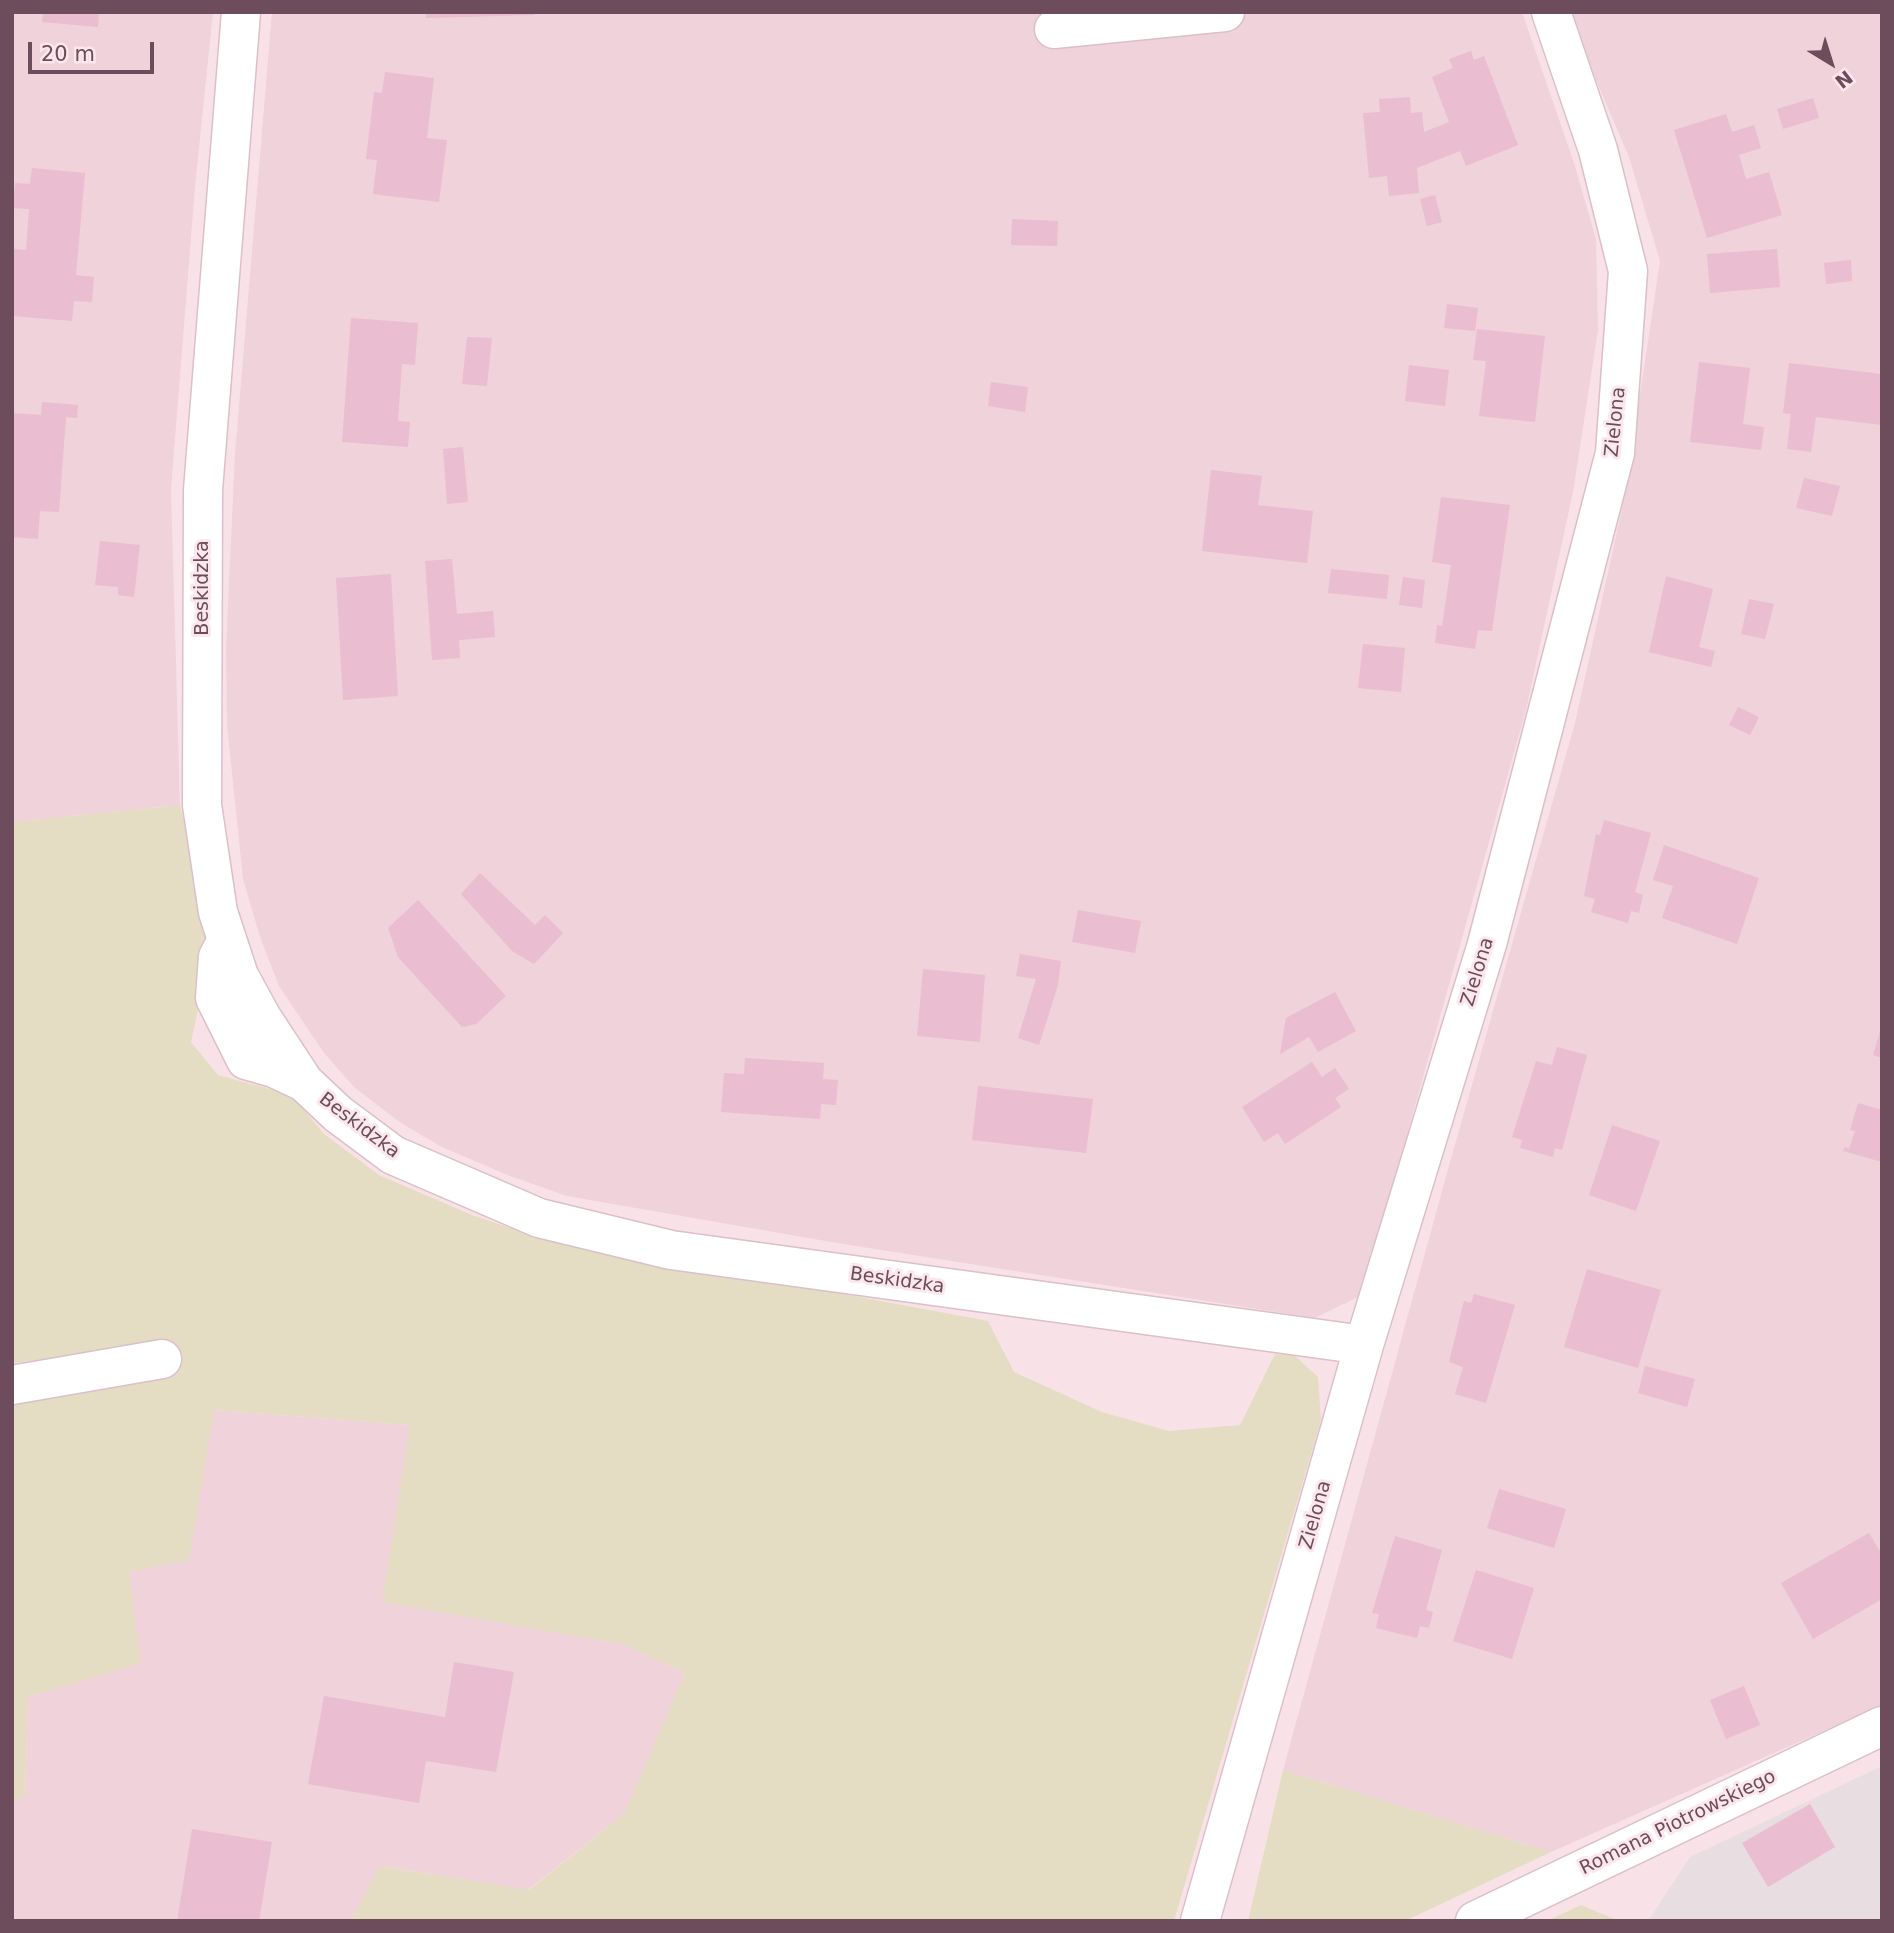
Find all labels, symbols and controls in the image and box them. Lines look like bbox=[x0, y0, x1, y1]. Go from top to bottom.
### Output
scale bar bbox=[32, 28, 158, 72]
north arrow bbox=[1796, 28, 1866, 98]
text: 20 m bbox=[41, 42, 95, 66]
text: N bbox=[1831, 66, 1857, 93]
street label: Zielona bbox=[1601, 386, 1631, 458]
street label: Beskidzka bbox=[192, 540, 214, 636]
street label: Zielona bbox=[1457, 935, 1499, 1009]
street label: Beskidzka bbox=[314, 1088, 404, 1164]
street label: Beskidzka bbox=[848, 1263, 946, 1299]
street label: Zielona bbox=[1295, 1478, 1337, 1552]
street label: Romana Piotrowskiego bbox=[1576, 1766, 1780, 1880]

